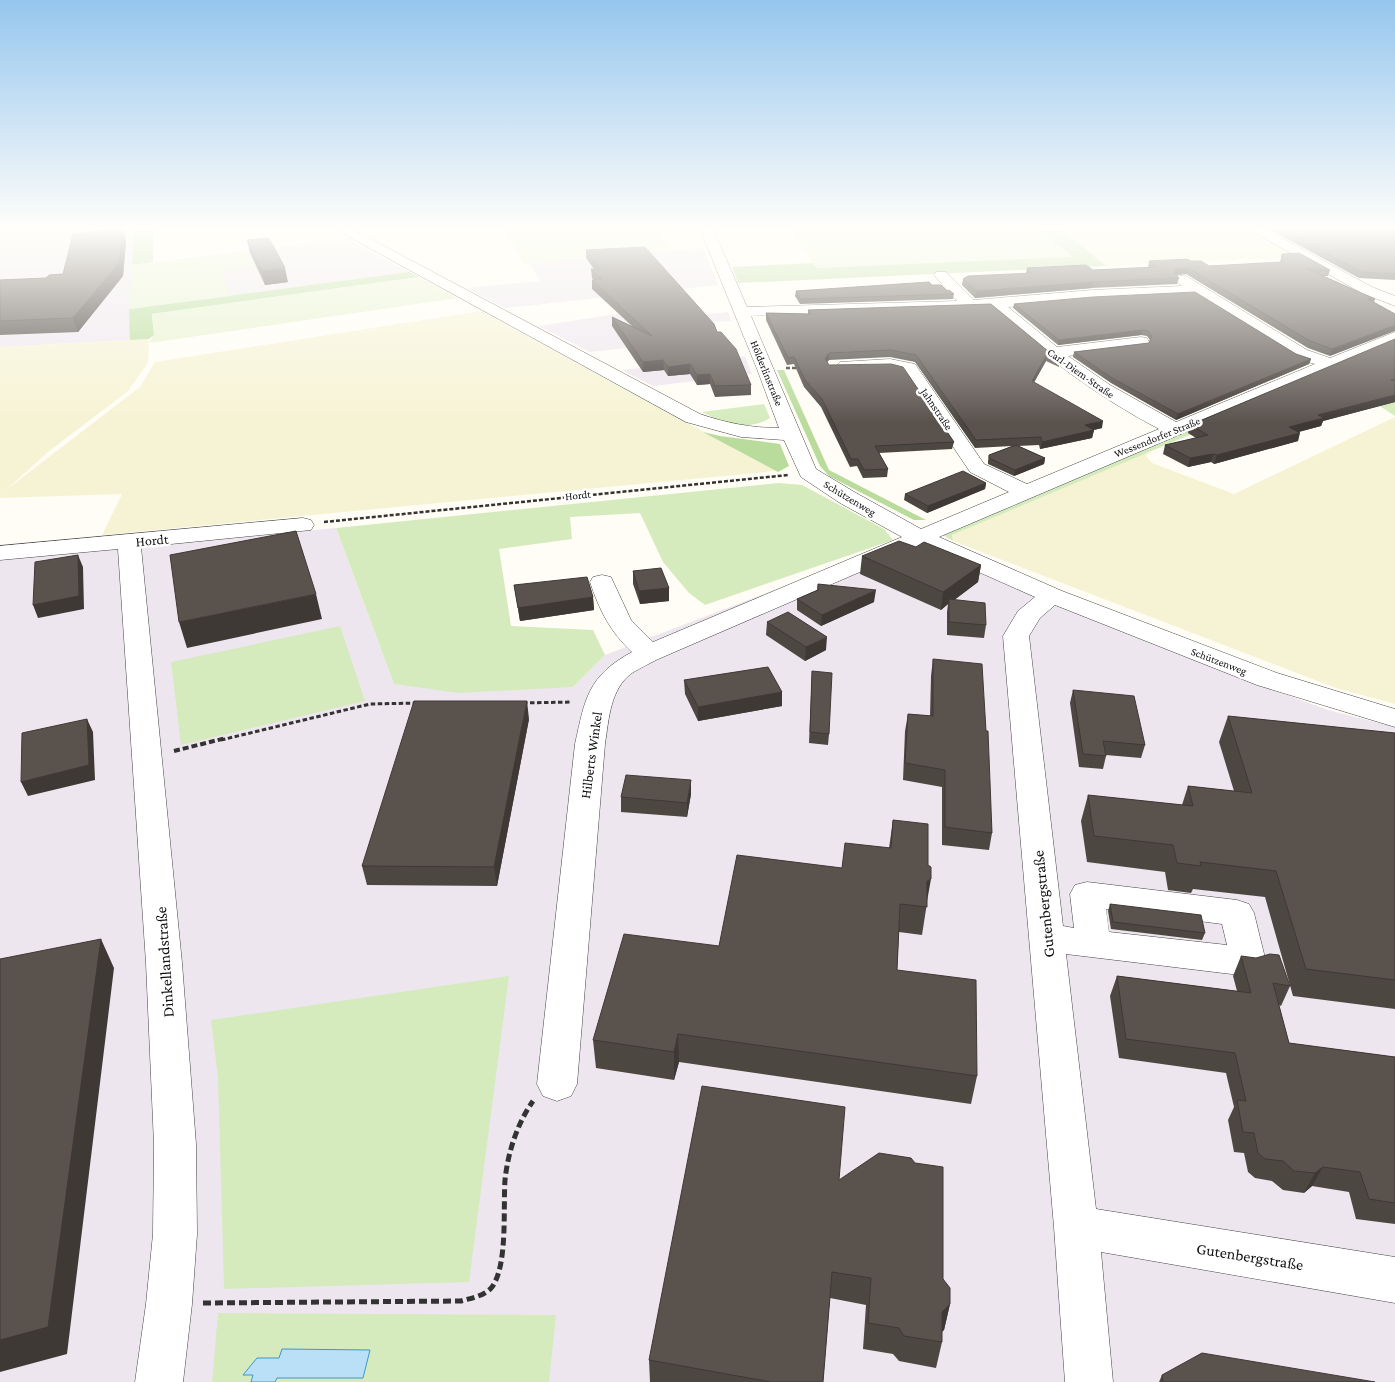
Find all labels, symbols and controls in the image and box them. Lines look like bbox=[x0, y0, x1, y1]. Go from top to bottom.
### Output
street label: Hölderlinstraße bbox=[748, 339, 786, 408]
street label: Carl-Diem-Straße bbox=[1045, 346, 1117, 401]
street label: Jahnstraße bbox=[917, 385, 955, 433]
street label: Wessendorfer Straße bbox=[1112, 414, 1202, 460]
street label: Schützenweg bbox=[821, 478, 879, 519]
street label: Hordt bbox=[565, 488, 592, 502]
street label: Hordt bbox=[135, 531, 169, 549]
street label: Schützenweg bbox=[1189, 645, 1249, 678]
street label: Hilberts Winkel bbox=[577, 710, 605, 800]
street label: Gutenbergstraße bbox=[1029, 849, 1059, 959]
street label: Dinkellandstraße bbox=[152, 906, 177, 1018]
street label: Gutenbergstraße bbox=[1195, 1240, 1305, 1274]

